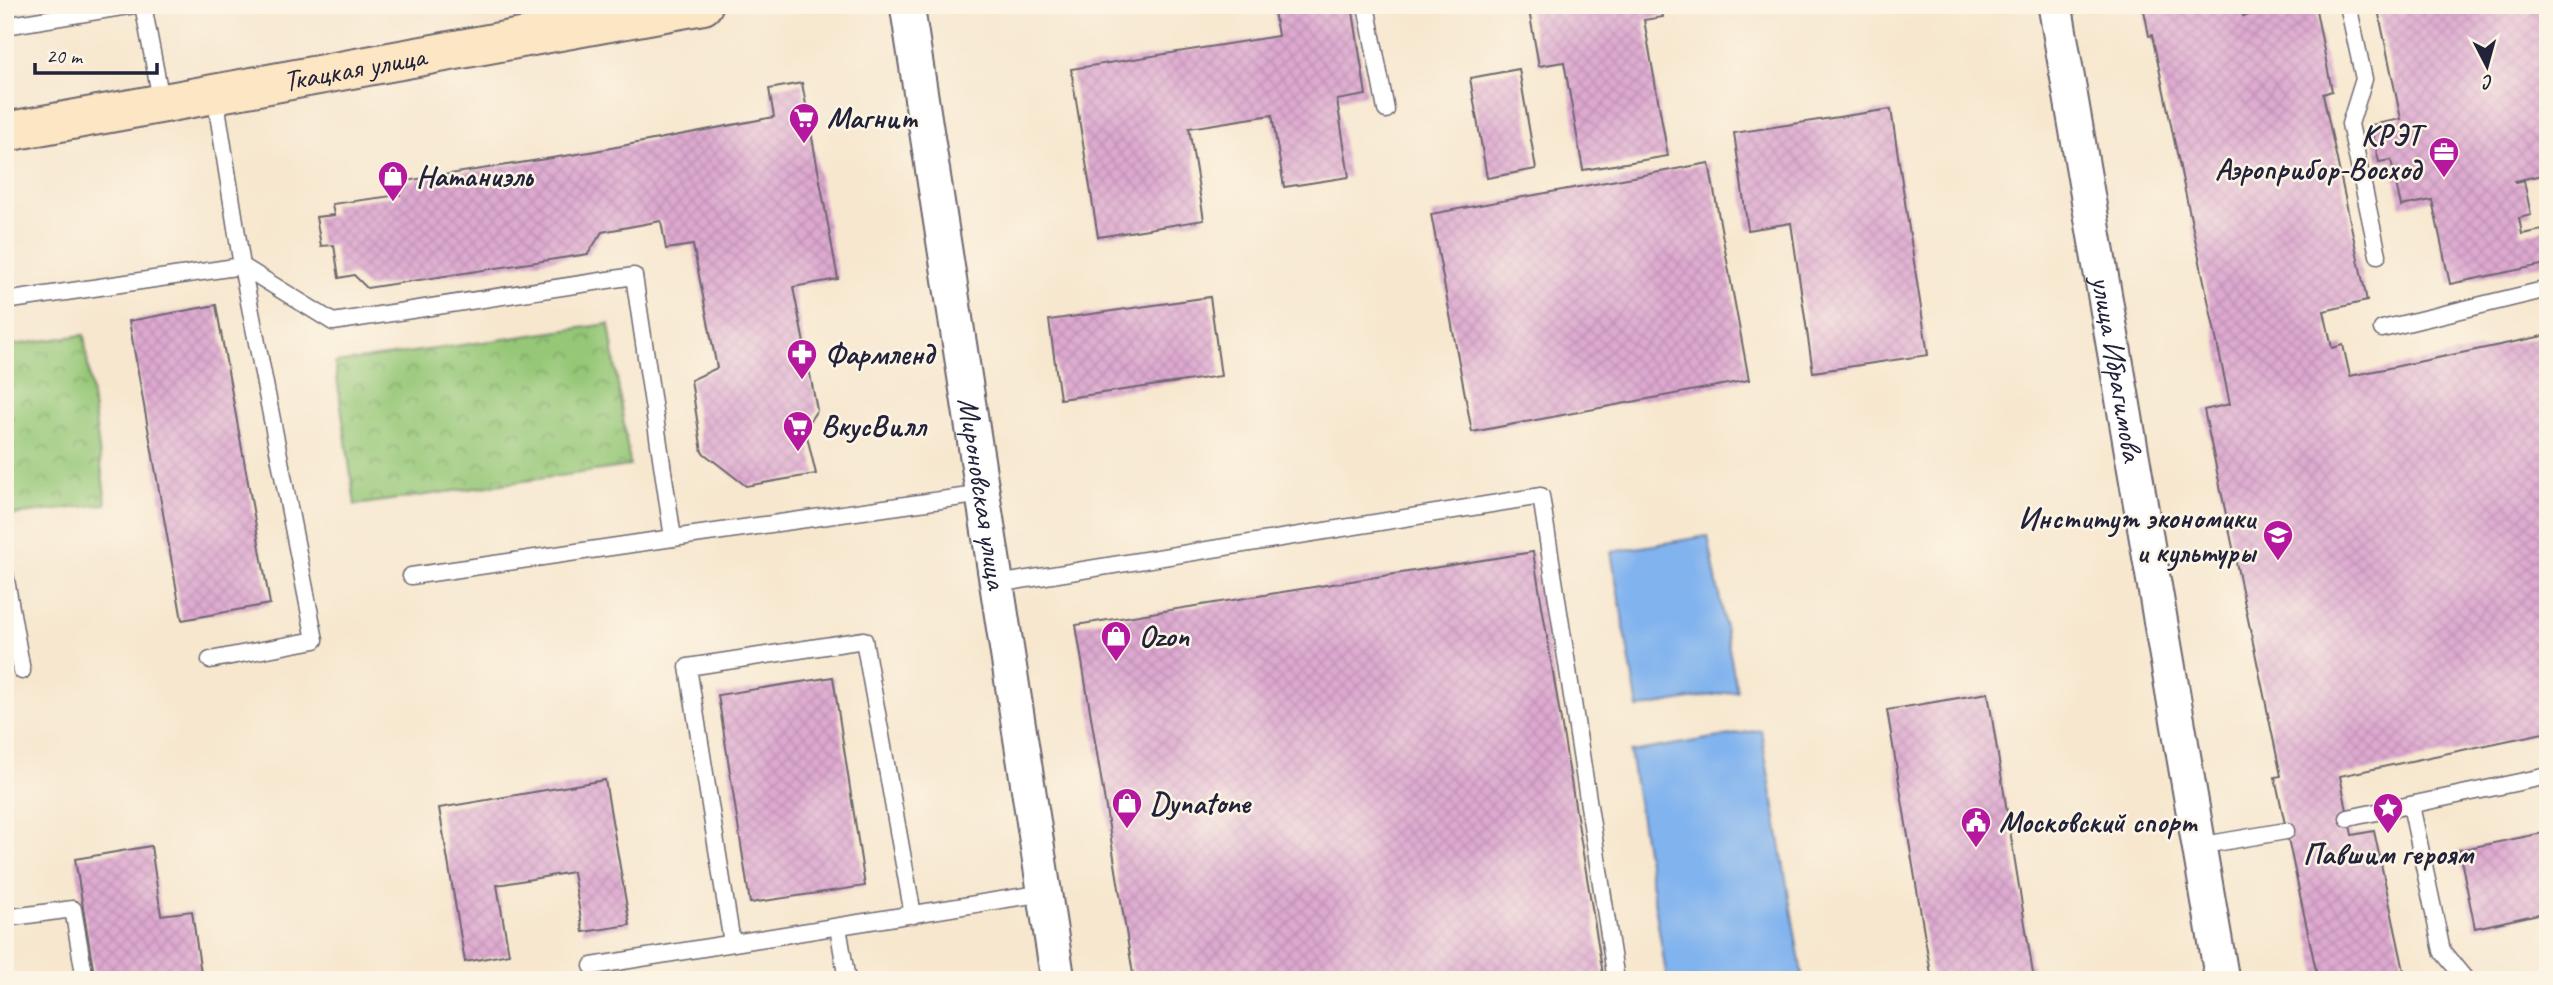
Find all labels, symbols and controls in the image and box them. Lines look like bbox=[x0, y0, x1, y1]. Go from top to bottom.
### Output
scale bar bbox=[35, 32, 158, 76]
north arrow bbox=[2452, 32, 2522, 102]
street label: Ткацкая улица bbox=[280, 36, 431, 100]
text: 20 m bbox=[46, 43, 84, 69]
text: С bbox=[2480, 69, 2495, 95]
place label: Магнит bbox=[827, 99, 918, 137]
supermarket icon: Магнит bbox=[787, 101, 821, 145]
place label: КРЭТ Аэроприбор-Восход bbox=[2215, 116, 2427, 188]
office icon: КРЭТ Аэроприбор-Восход bbox=[2427, 135, 2461, 179]
place label: Натаниэль bbox=[416, 157, 534, 195]
shop icon: Натаниэль bbox=[376, 159, 410, 203]
street label: улица Ибрагимова bbox=[2082, 271, 2152, 466]
place label: Фармленд bbox=[825, 335, 937, 373]
pharmacy icon: Фармленд bbox=[785, 337, 819, 381]
street label: Мироновская улица bbox=[949, 395, 1016, 593]
place label: ВкусВилл bbox=[821, 407, 928, 445]
supermarket icon: ВкусВилл bbox=[781, 409, 815, 453]
place label: Институт экономики и культуры bbox=[2018, 499, 2257, 572]
school or university icon: Институт экономики и культуры bbox=[2261, 518, 2295, 562]
place label: Ozon bbox=[1139, 617, 1190, 655]
shop icon: Ozon bbox=[1099, 619, 1133, 663]
place label: Dynatone bbox=[1150, 784, 1252, 822]
shop icon: Dynatone bbox=[1110, 786, 1144, 830]
place icon: Павшим героям bbox=[2371, 791, 2405, 835]
place label: Московский спорт bbox=[1999, 803, 2199, 841]
public building icon: Московский спорт bbox=[1959, 805, 1993, 849]
place label: Павшим героям bbox=[2303, 835, 2475, 873]

